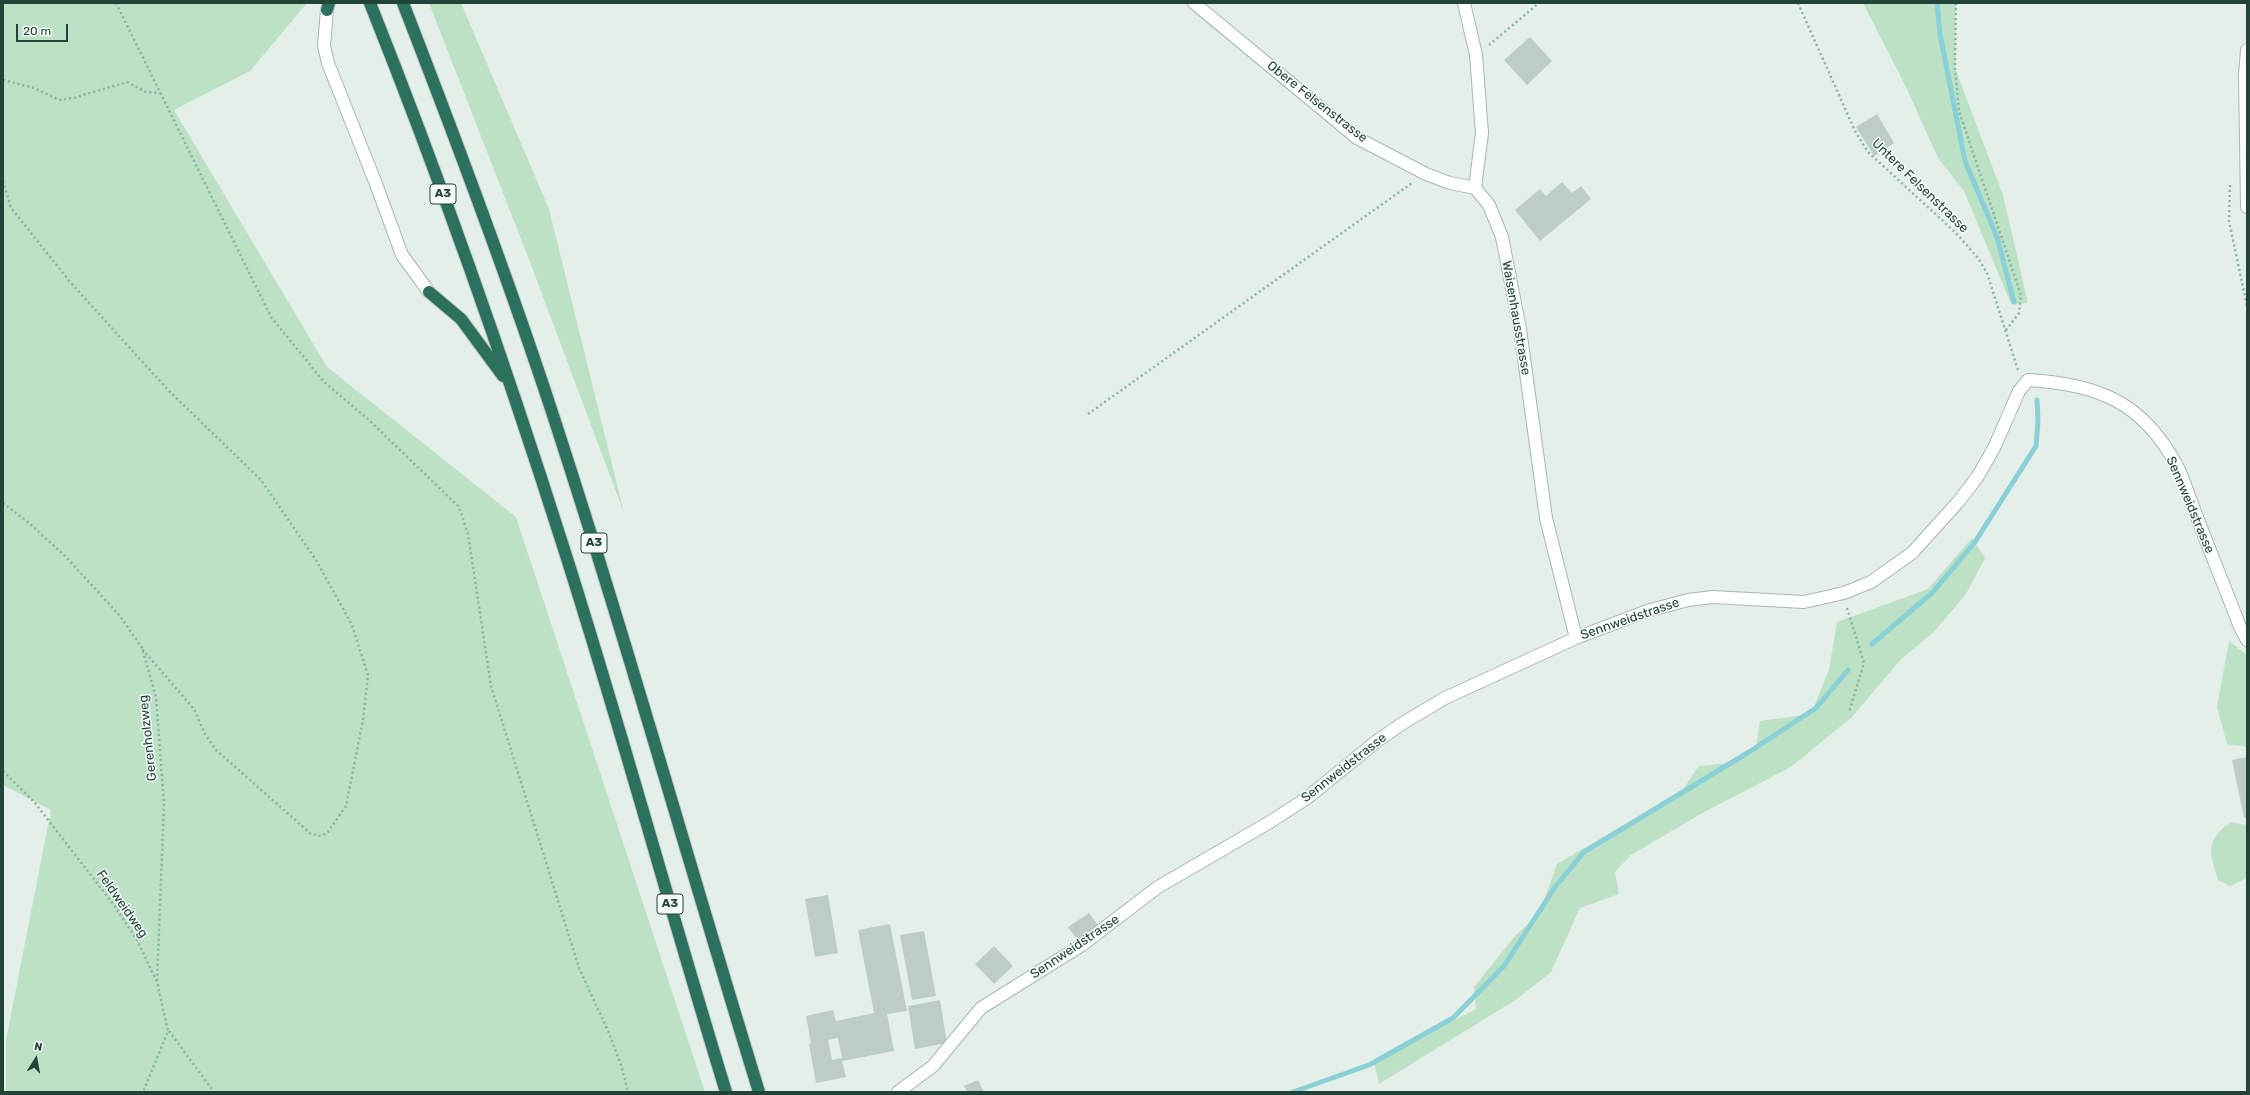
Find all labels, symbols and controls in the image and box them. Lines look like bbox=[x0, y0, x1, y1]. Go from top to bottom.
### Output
scale bar bbox=[18, 16, 70, 42]
text: 20 m bbox=[23, 24, 51, 38]
street label: Obere Felsenstrasse bbox=[1264, 58, 1370, 146]
street label: Untere Felsenstrasse bbox=[1868, 136, 1972, 236]
road number: A3 bbox=[430, 184, 456, 204]
street label: Waisenhausstrasse bbox=[1498, 260, 1534, 376]
street label: Sennweidstrasse bbox=[2163, 454, 2217, 556]
road number: A3 bbox=[581, 533, 607, 553]
street label: Sennweidstrasse bbox=[1578, 595, 1682, 643]
street label: Gerenholzweg bbox=[136, 694, 160, 782]
street label: Sennweidstrasse bbox=[1298, 730, 1390, 806]
street label: Feldweidweg bbox=[93, 867, 151, 941]
road number: A3 bbox=[657, 894, 683, 914]
street label: Sennweidstrasse bbox=[1028, 912, 1122, 982]
north arrow bbox=[16, 1039, 56, 1079]
text: N bbox=[33, 1040, 44, 1054]

